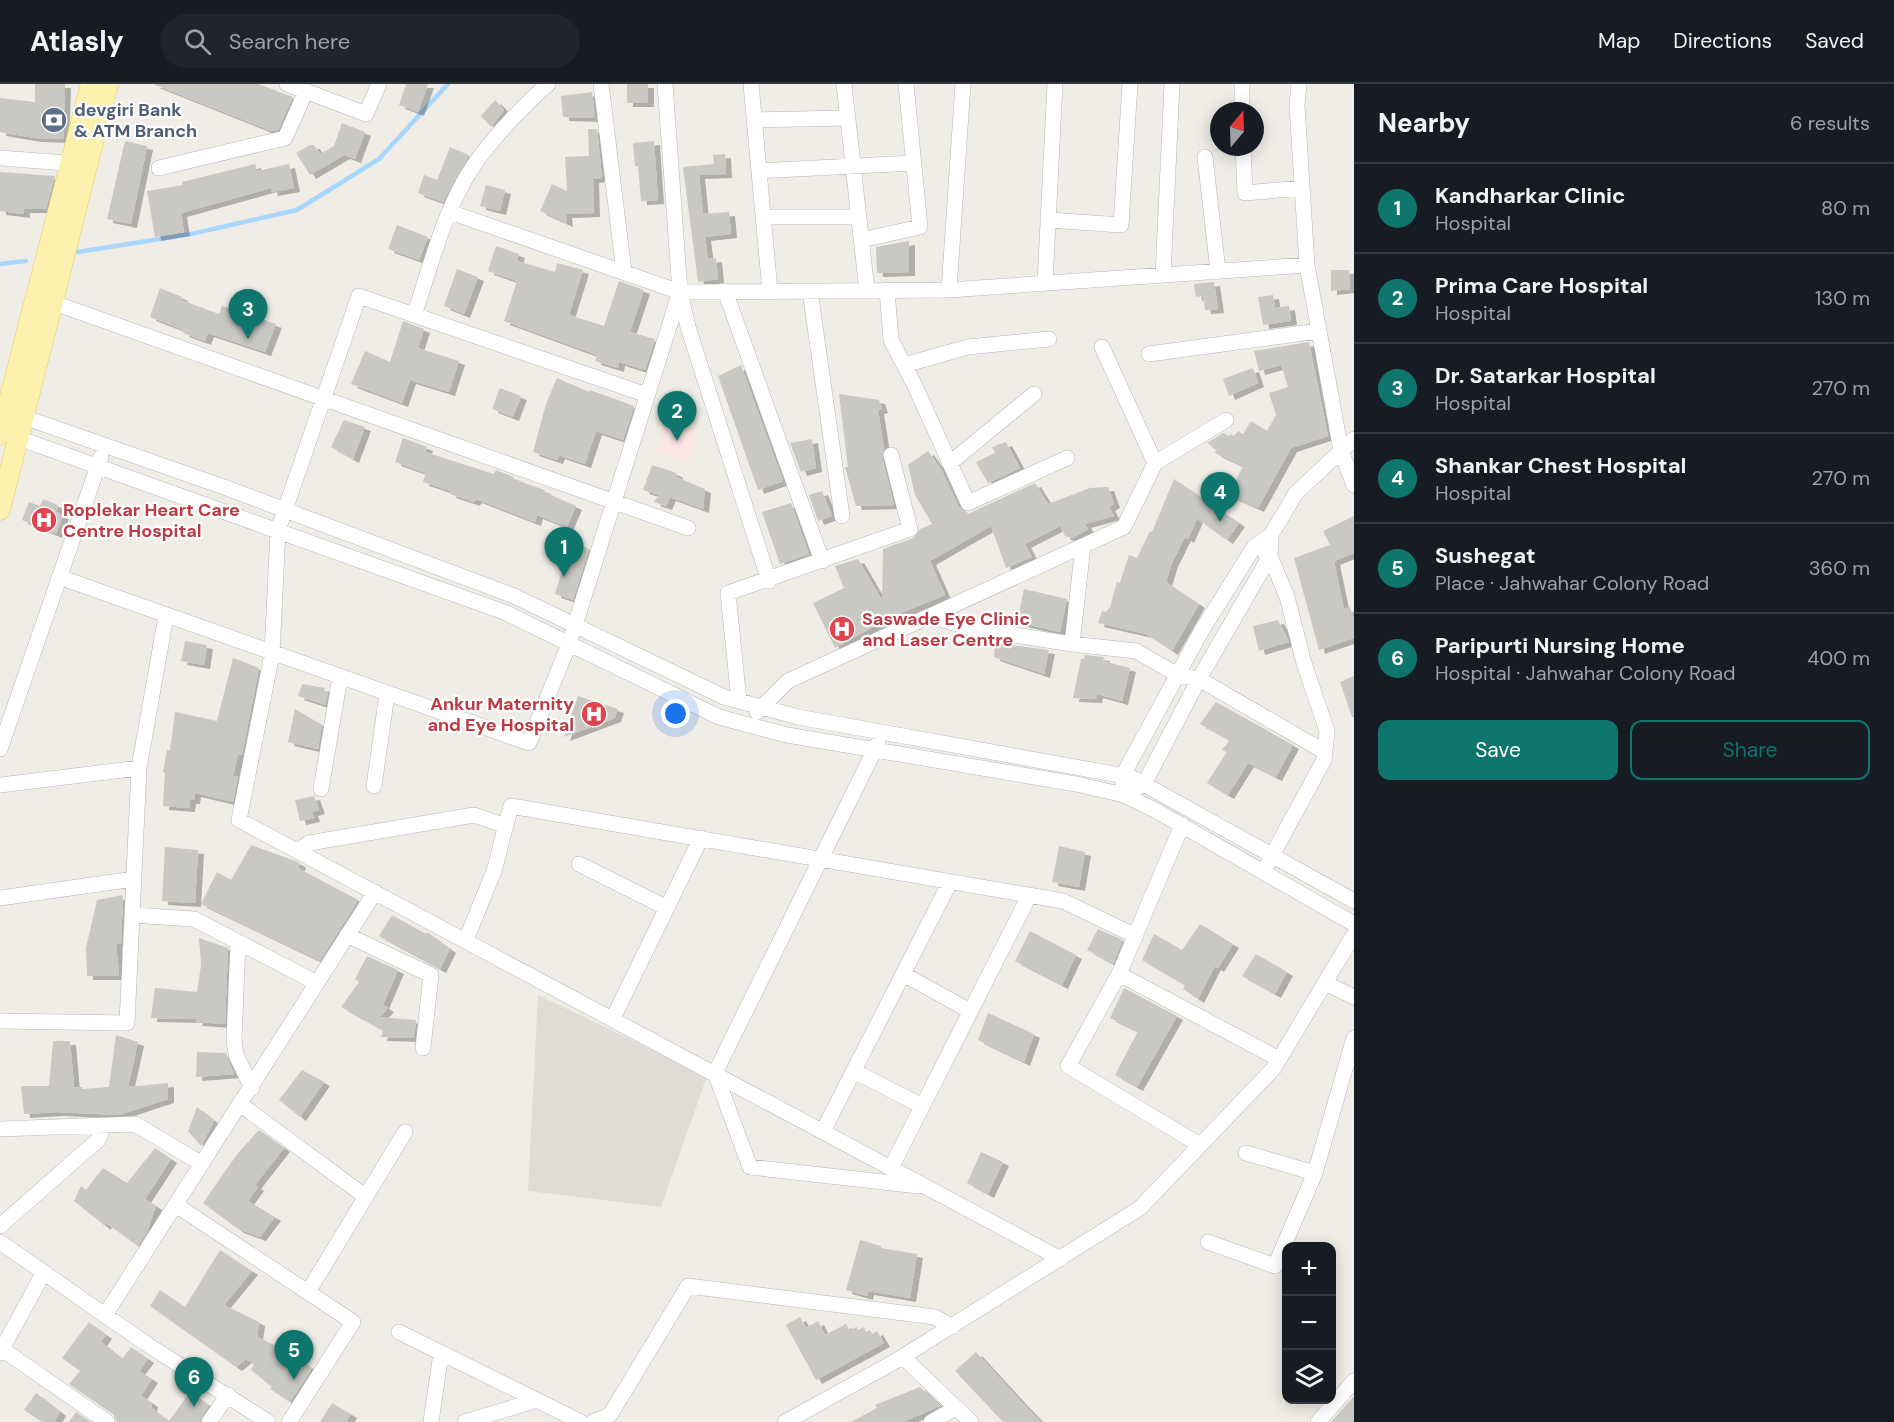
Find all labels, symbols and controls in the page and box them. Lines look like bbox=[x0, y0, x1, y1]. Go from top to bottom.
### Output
search box bbox=[160, 14, 580, 68]
text: Atlasly bbox=[30, 23, 124, 60]
icon: search bbox=[181, 25, 214, 58]
text: Search here bbox=[229, 27, 350, 56]
text: Map bbox=[1598, 27, 1640, 55]
text: Directions bbox=[1673, 27, 1772, 55]
text: Saved bbox=[1805, 27, 1864, 55]
place label: devgiri Bank & ATM Branch bbox=[74, 98, 197, 143]
north arrow bbox=[1210, 102, 1264, 156]
bank icon: devgiri Bank & ATM Branch bbox=[39, 105, 69, 135]
text: Nearby bbox=[1378, 106, 1470, 140]
text: 6 results bbox=[1790, 110, 1870, 136]
text: Kandharkar Clinic bbox=[1435, 181, 1625, 210]
text: 1 bbox=[1394, 195, 1401, 221]
text: 80 m bbox=[1821, 195, 1870, 221]
text: Hospital bbox=[1435, 210, 1511, 236]
text: Prima Care Hospital bbox=[1435, 271, 1648, 300]
text: 2 bbox=[1392, 285, 1403, 311]
text: 130 m bbox=[1815, 285, 1870, 311]
pin: 3 bbox=[228, 290, 268, 339]
text: Hospital bbox=[1435, 300, 1511, 326]
text: Dr. Satarkar Hospital bbox=[1435, 361, 1656, 390]
text: 3 bbox=[1391, 375, 1404, 401]
text: 270 m bbox=[1812, 375, 1870, 401]
text: Hospital bbox=[1435, 390, 1511, 416]
pin: 2 bbox=[658, 392, 696, 441]
text: Shankar Chest Hospital bbox=[1435, 451, 1686, 480]
text: 4 bbox=[1391, 465, 1404, 491]
text: 270 m bbox=[1812, 465, 1870, 491]
pin: 4 bbox=[1200, 472, 1240, 522]
text: Hospital bbox=[1435, 480, 1511, 506]
place label: Roplekar Heart Care Centre Hospital bbox=[63, 498, 240, 543]
hospital icon: Roplekar Heart Care Centre Hospital bbox=[29, 505, 59, 535]
pin: 1 bbox=[544, 528, 584, 577]
text: Sushegat bbox=[1435, 541, 1536, 570]
text: 5 bbox=[1391, 555, 1404, 581]
text: 360 m bbox=[1809, 555, 1870, 581]
text: Place · Jahwahar Colony Road bbox=[1435, 570, 1709, 596]
place label: Saswade Eye Clinic and Laser Centre bbox=[862, 607, 1030, 652]
hospital icon: Saswade Eye Clinic and Laser Centre bbox=[827, 614, 857, 644]
text: Paripurti Nursing Home bbox=[1435, 631, 1685, 660]
text: 6 bbox=[1391, 645, 1404, 671]
text: 400 m bbox=[1807, 645, 1870, 671]
text: Hospital · Jahwahar Colony Road bbox=[1435, 660, 1736, 686]
place label: Ankur Maternity and Eye Hospital bbox=[427, 692, 574, 737]
hospital icon: Ankur Maternity and Eye Hospital bbox=[579, 699, 609, 729]
your location bbox=[661, 699, 690, 728]
button: Save bbox=[1378, 720, 1618, 780]
button: Share bbox=[1630, 720, 1870, 780]
map controls bbox=[1282, 1242, 1336, 1404]
button: + bbox=[1282, 1242, 1336, 1296]
button: − bbox=[1282, 1296, 1336, 1350]
pin: 5 bbox=[274, 1330, 314, 1380]
button: layers bbox=[1282, 1350, 1336, 1404]
pin: 6 bbox=[174, 1358, 214, 1407]

